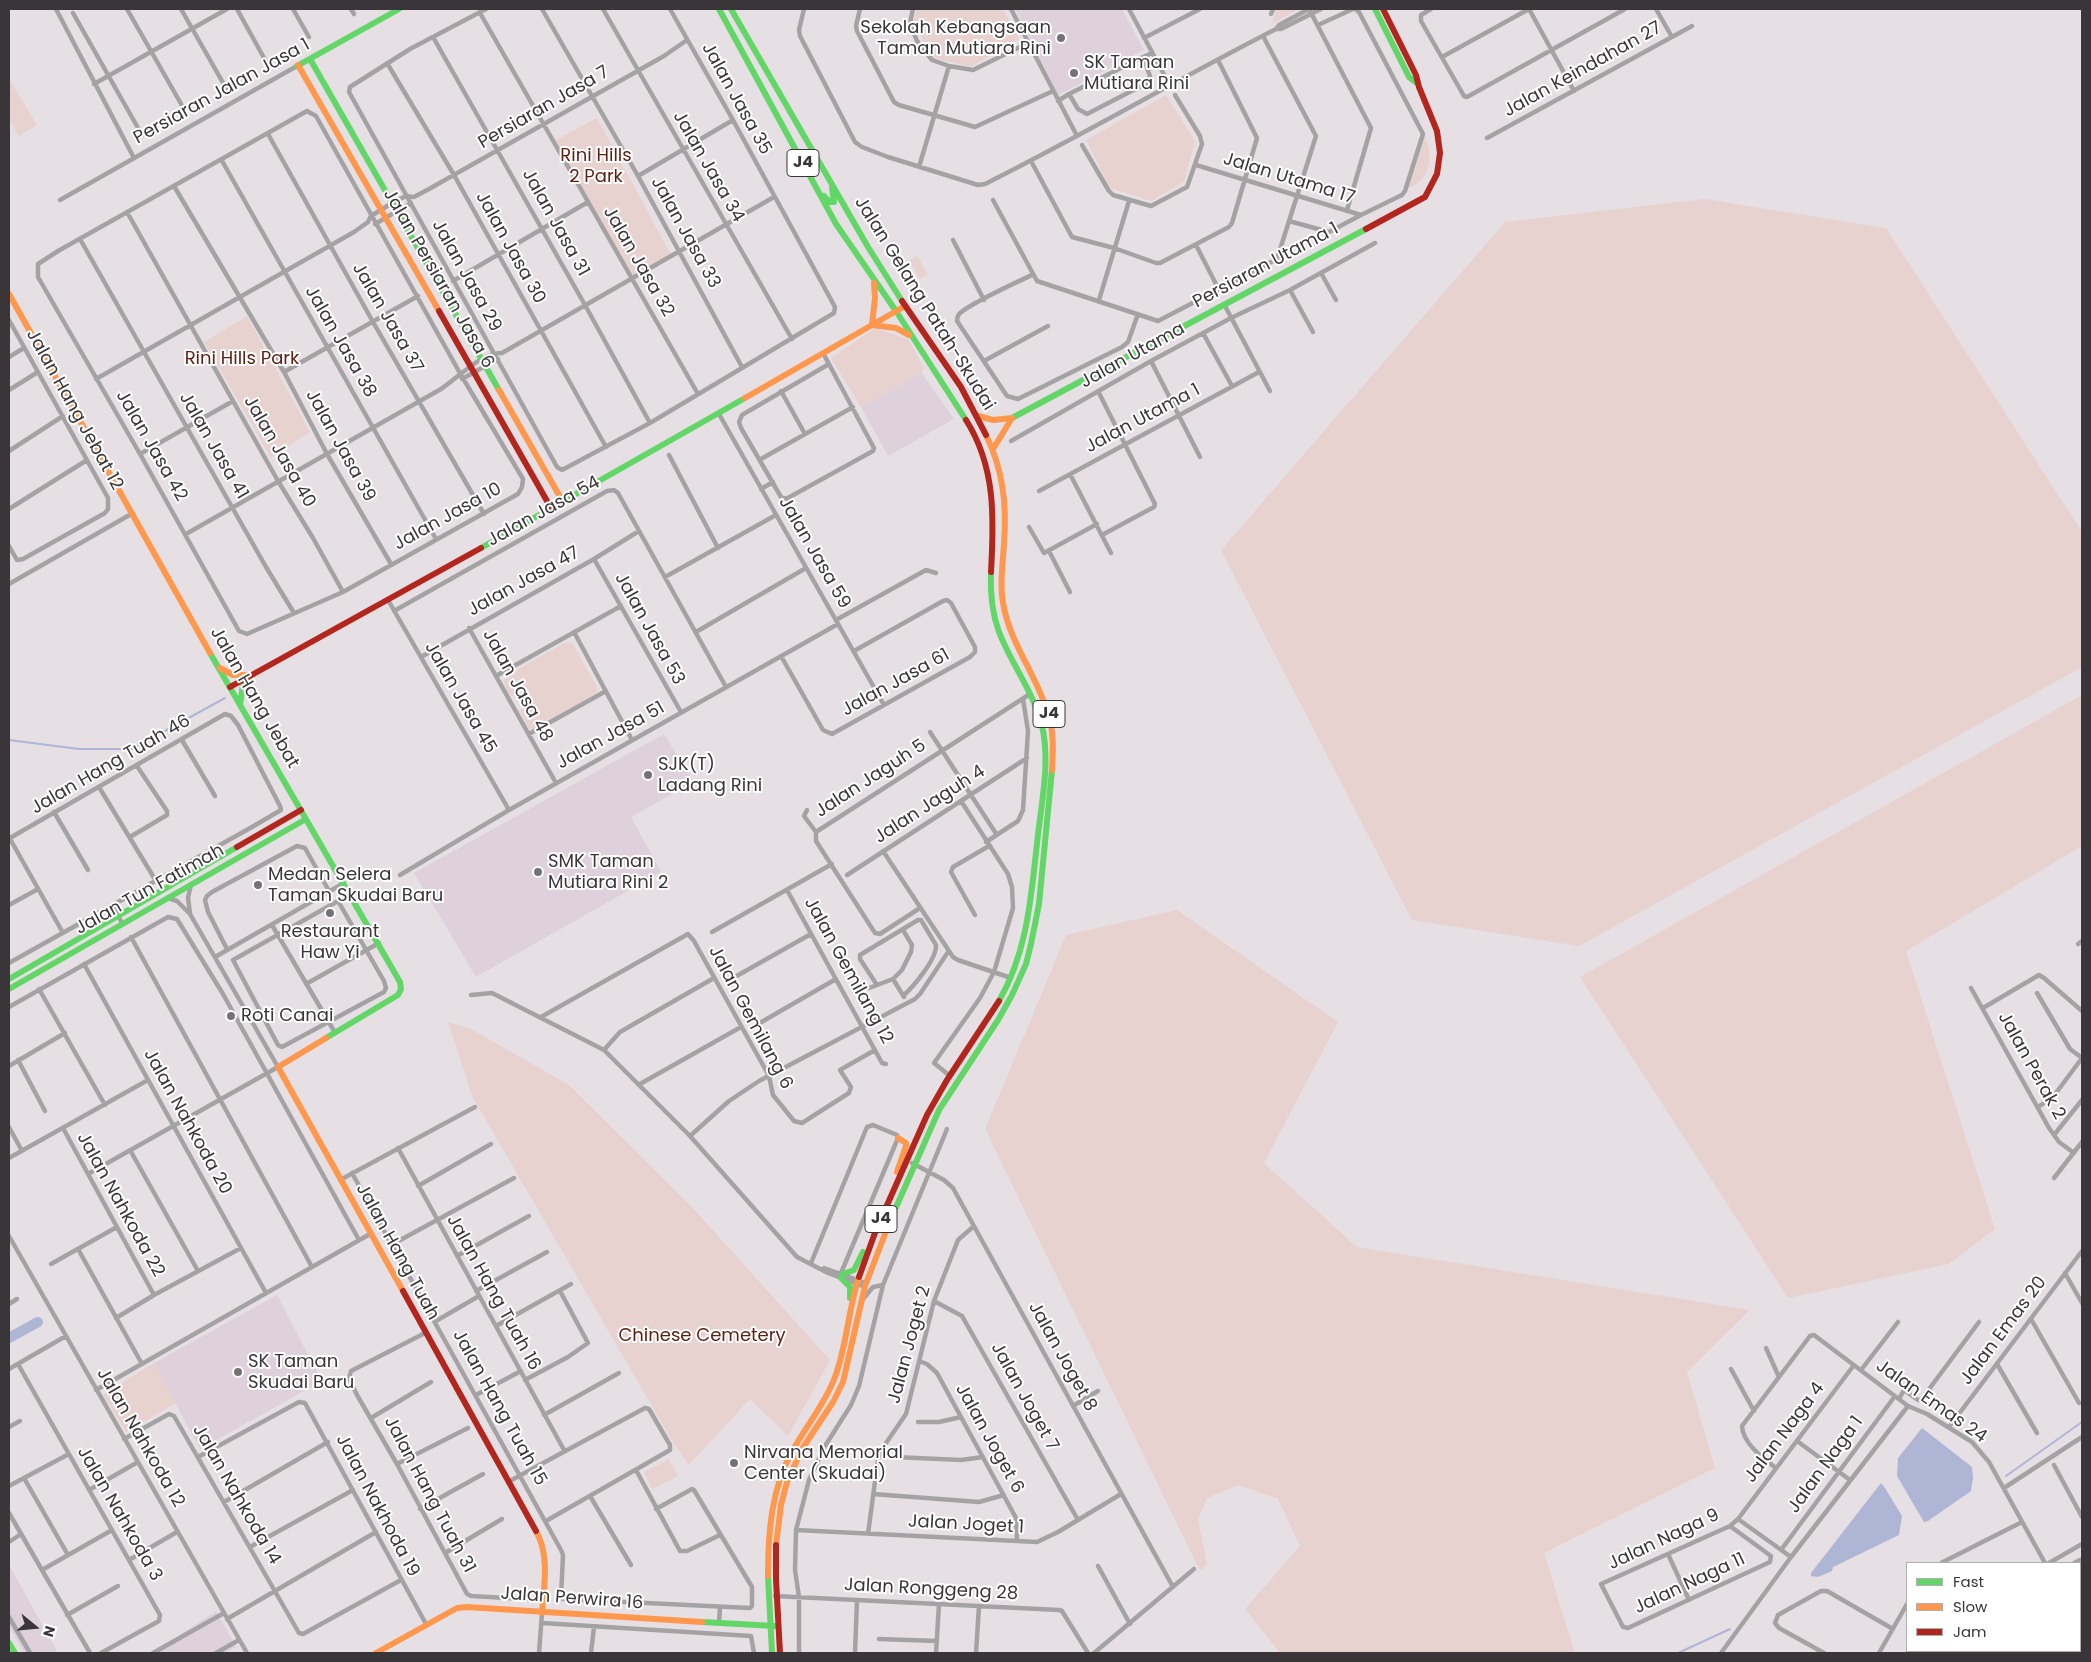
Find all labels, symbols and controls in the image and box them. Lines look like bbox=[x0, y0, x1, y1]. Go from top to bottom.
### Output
place label: Sekolah Kebangsaan Taman Mutiara Rini bbox=[860, 17, 1051, 59]
street label: Jalan Keindahan 27 bbox=[1500, 18, 1666, 122]
marker: Sekolah Kebangsaan Taman Mutiara Rini bbox=[1055, 32, 1067, 44]
street label: Persiaran Jalan Jasa 1 bbox=[130, 35, 314, 149]
street label: Jalan Jasa 35 bbox=[696, 39, 776, 159]
place label: SK Taman Mutiara Rini bbox=[1084, 52, 1189, 94]
street label: Persiaran Jasa 7 bbox=[475, 62, 613, 154]
marker: SK Taman Mutiara Rini bbox=[1068, 67, 1080, 79]
street label: Jalan Jasa 34 bbox=[667, 108, 749, 226]
park label: Rini Hills 2 Park bbox=[560, 145, 632, 188]
street label: Jalan Utama 17 bbox=[1221, 149, 1357, 209]
road number: J4 bbox=[787, 150, 819, 177]
street label: Jalan Jasa 31 bbox=[517, 166, 593, 280]
street label: Jalan Jasa 33 bbox=[646, 174, 724, 292]
street label: Jalan Persiaran Jasa 6 bbox=[378, 185, 498, 373]
street label: Jalan Jasa 30 bbox=[470, 188, 550, 308]
street label: Jalan Gelang Patah-Skudai bbox=[849, 193, 999, 415]
street label: Jalan Jasa 32 bbox=[598, 203, 678, 321]
street label: Jalan Jasa 29 bbox=[426, 216, 506, 336]
street label: Persiaran Utama 1 bbox=[1190, 219, 1342, 313]
street label: Jalan Jasa 37 bbox=[347, 259, 427, 377]
street label: Jalan Jasa 38 bbox=[299, 283, 381, 401]
street label: Jalan Utama bbox=[1077, 318, 1189, 394]
street label: Jalan Hang Jebat 12 bbox=[21, 326, 127, 494]
park label: Rini Hills Park bbox=[185, 348, 299, 370]
street label: Jalan Utama 1 bbox=[1082, 380, 1204, 458]
street label: Jalan Jasa 39 bbox=[300, 386, 380, 506]
street label: Jalan Jasa 42 bbox=[111, 387, 191, 505]
street label: Jalan Jasa 41 bbox=[174, 389, 252, 503]
street label: Jalan Jasa 40 bbox=[238, 392, 320, 512]
street label: Jalan Jasa 54 bbox=[484, 472, 604, 552]
street label: Jalan Jasa 10 bbox=[390, 479, 506, 555]
street label: Jalan Jasa 59 bbox=[773, 493, 855, 613]
street label: Jalan Jasa 47 bbox=[465, 543, 583, 621]
street label: Jalan Jasa 53 bbox=[609, 569, 689, 689]
street label: Jalan Hang Jebat bbox=[205, 624, 303, 772]
street label: Jalan Jasa 48 bbox=[477, 626, 557, 746]
street label: Jalan Jasa 45 bbox=[419, 638, 501, 758]
street label: Jalan Jasa 61 bbox=[838, 644, 954, 722]
street label: Jalan Jasa 51 bbox=[553, 698, 669, 774]
road number: J4 bbox=[1033, 701, 1065, 728]
street label: Jalan Hang Tuah 46 bbox=[28, 711, 194, 819]
street label: Jalan Jaguh 5 bbox=[812, 735, 930, 823]
place label: SJK(T) Ladang Rini bbox=[658, 754, 762, 796]
street label: Jalan Jaguh 4 bbox=[871, 761, 989, 849]
marker: SJK(T) Ladang Rini bbox=[642, 769, 654, 781]
street label: Jalan Tun Fatimah bbox=[72, 840, 228, 940]
place label: SMK Taman Mutiara Rini 2 bbox=[548, 851, 668, 894]
place label: Medan Selera Taman Skudai Baru bbox=[268, 864, 443, 906]
marker: SMK Taman Mutiara Rini 2 bbox=[532, 866, 544, 878]
marker: Medan Selera Taman Skudai Baru bbox=[252, 879, 264, 891]
street label: Jalan Gemilang 12 bbox=[799, 894, 897, 1048]
marker: Restaurant Haw Yi bbox=[324, 907, 336, 919]
place label: Restaurant Haw Yi bbox=[281, 921, 379, 964]
street label: Jalan Gemilang 6 bbox=[703, 943, 797, 1093]
place label: Roti Canai bbox=[241, 1005, 333, 1027]
street label: Jalan Perak 2 bbox=[1993, 1008, 2069, 1124]
marker: Roti Canai bbox=[225, 1010, 237, 1022]
street label: Jalan Nahkoda 20 bbox=[138, 1046, 236, 1198]
street label: Jalan Nahkoda 22 bbox=[71, 1129, 169, 1281]
street label: Jalan Hang Tuah bbox=[351, 1180, 443, 1324]
road number: J4 bbox=[865, 1206, 897, 1232]
street label: Jalan Hang Tuah 16 bbox=[441, 1211, 545, 1375]
street label: Jalan Emas 20 bbox=[1956, 1272, 2052, 1390]
street label: Jalan Joget 2 bbox=[884, 1284, 936, 1406]
street label: Jalan Joget 8 bbox=[1023, 1299, 1101, 1415]
park label: Chinese Cemetery bbox=[618, 1325, 786, 1347]
street label: Jalan Hang Tuah 15 bbox=[447, 1326, 551, 1490]
street label: Jalan Joget 7 bbox=[985, 1339, 1063, 1455]
place label: SK Taman Skudai Baru bbox=[248, 1351, 354, 1394]
street label: Jalan Emas 24 bbox=[1871, 1356, 1991, 1448]
street label: Jalan Nahkoda 12 bbox=[91, 1365, 189, 1511]
marker: SK Taman Skudai Baru bbox=[232, 1366, 244, 1378]
street label: Jalan Naga 4 bbox=[1740, 1379, 1830, 1487]
street label: Jalan Joget 6 bbox=[950, 1380, 1028, 1498]
street label: Jalan Naga 1 bbox=[1784, 1412, 1868, 1518]
street label: Jalan Hang Tuah 31 bbox=[379, 1413, 479, 1577]
street label: Jalan Nahkoda 14 bbox=[187, 1421, 285, 1569]
street label: Jalan Nakhoda 19 bbox=[330, 1431, 424, 1581]
place label: Nirvana Memorial Center (Skudai) bbox=[744, 1442, 903, 1485]
street label: Jalan Nahkoda 3 bbox=[72, 1443, 166, 1585]
marker: Nirvana Memorial Center (Skudai) bbox=[728, 1457, 740, 1469]
street label: Jalan Naga 9 bbox=[1605, 1505, 1723, 1575]
street label: Jalan Joget 1 bbox=[907, 1511, 1025, 1539]
street label: Jalan Naga 11 bbox=[1631, 1549, 1749, 1619]
legend bbox=[1906, 1562, 2081, 1652]
text: Fast bbox=[1953, 1571, 1984, 1592]
street label: Jalan Ronggeng 28 bbox=[843, 1575, 1019, 1605]
street label: Jalan Perwira 16 bbox=[500, 1583, 644, 1615]
text: Slow bbox=[1953, 1596, 1987, 1617]
north arrow bbox=[10, 1602, 60, 1652]
text: Jam bbox=[1953, 1621, 1987, 1642]
text: N bbox=[38, 1623, 60, 1639]

